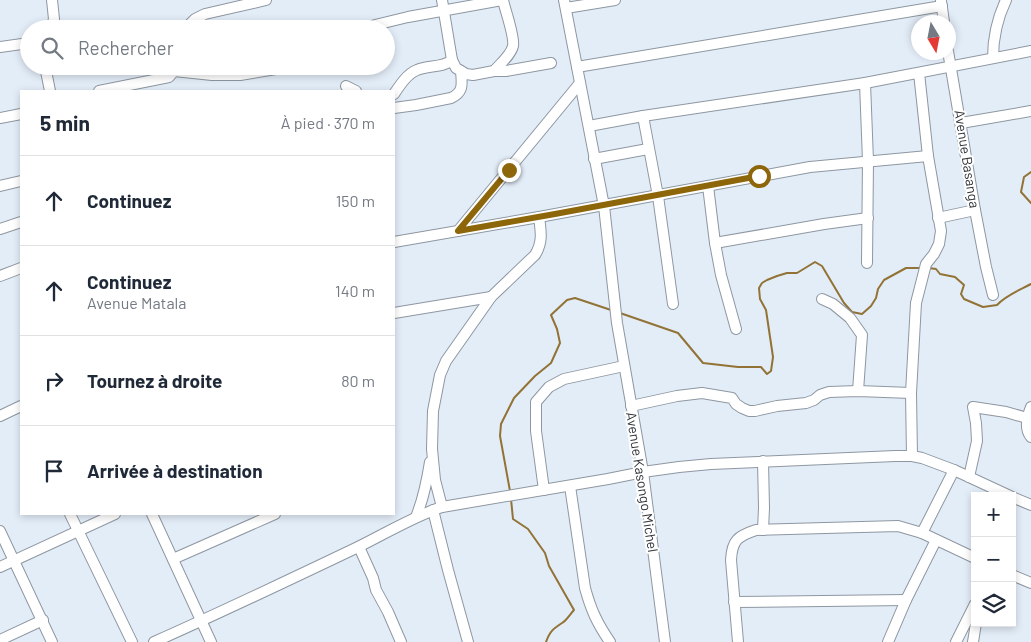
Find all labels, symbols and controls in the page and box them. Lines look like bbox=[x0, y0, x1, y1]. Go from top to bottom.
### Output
north arrow bbox=[911, 15, 956, 60]
search box bbox=[20, 20, 395, 75]
icon: search bbox=[38, 34, 66, 62]
text: Rechercher bbox=[78, 36, 174, 59]
street label: Avenue Basanga bbox=[951, 109, 984, 209]
text: 5 min bbox=[40, 110, 90, 135]
text: À pied · 370 m bbox=[281, 113, 375, 132]
route end bbox=[498, 159, 521, 182]
route start bbox=[748, 165, 771, 188]
icon: ahead bbox=[40, 187, 68, 215]
text: Continuez bbox=[87, 189, 171, 212]
text: 150 m bbox=[336, 191, 375, 210]
text: Continuez bbox=[87, 270, 171, 293]
icon: ahead bbox=[40, 277, 68, 305]
text: 140 m bbox=[335, 281, 375, 300]
text: Avenue Matala bbox=[87, 293, 186, 312]
icon: right bbox=[40, 367, 68, 395]
text: Tournez à droite bbox=[87, 369, 223, 392]
text: 80 m bbox=[341, 371, 375, 390]
street label: Avenue Kasongo Michel bbox=[623, 411, 662, 553]
icon: arrive bbox=[40, 457, 68, 485]
text: Arrivée à destination bbox=[87, 459, 263, 482]
map controls bbox=[971, 492, 1016, 627]
button: + bbox=[971, 492, 1016, 537]
button: − bbox=[971, 537, 1016, 582]
button: layers bbox=[971, 582, 1016, 627]

